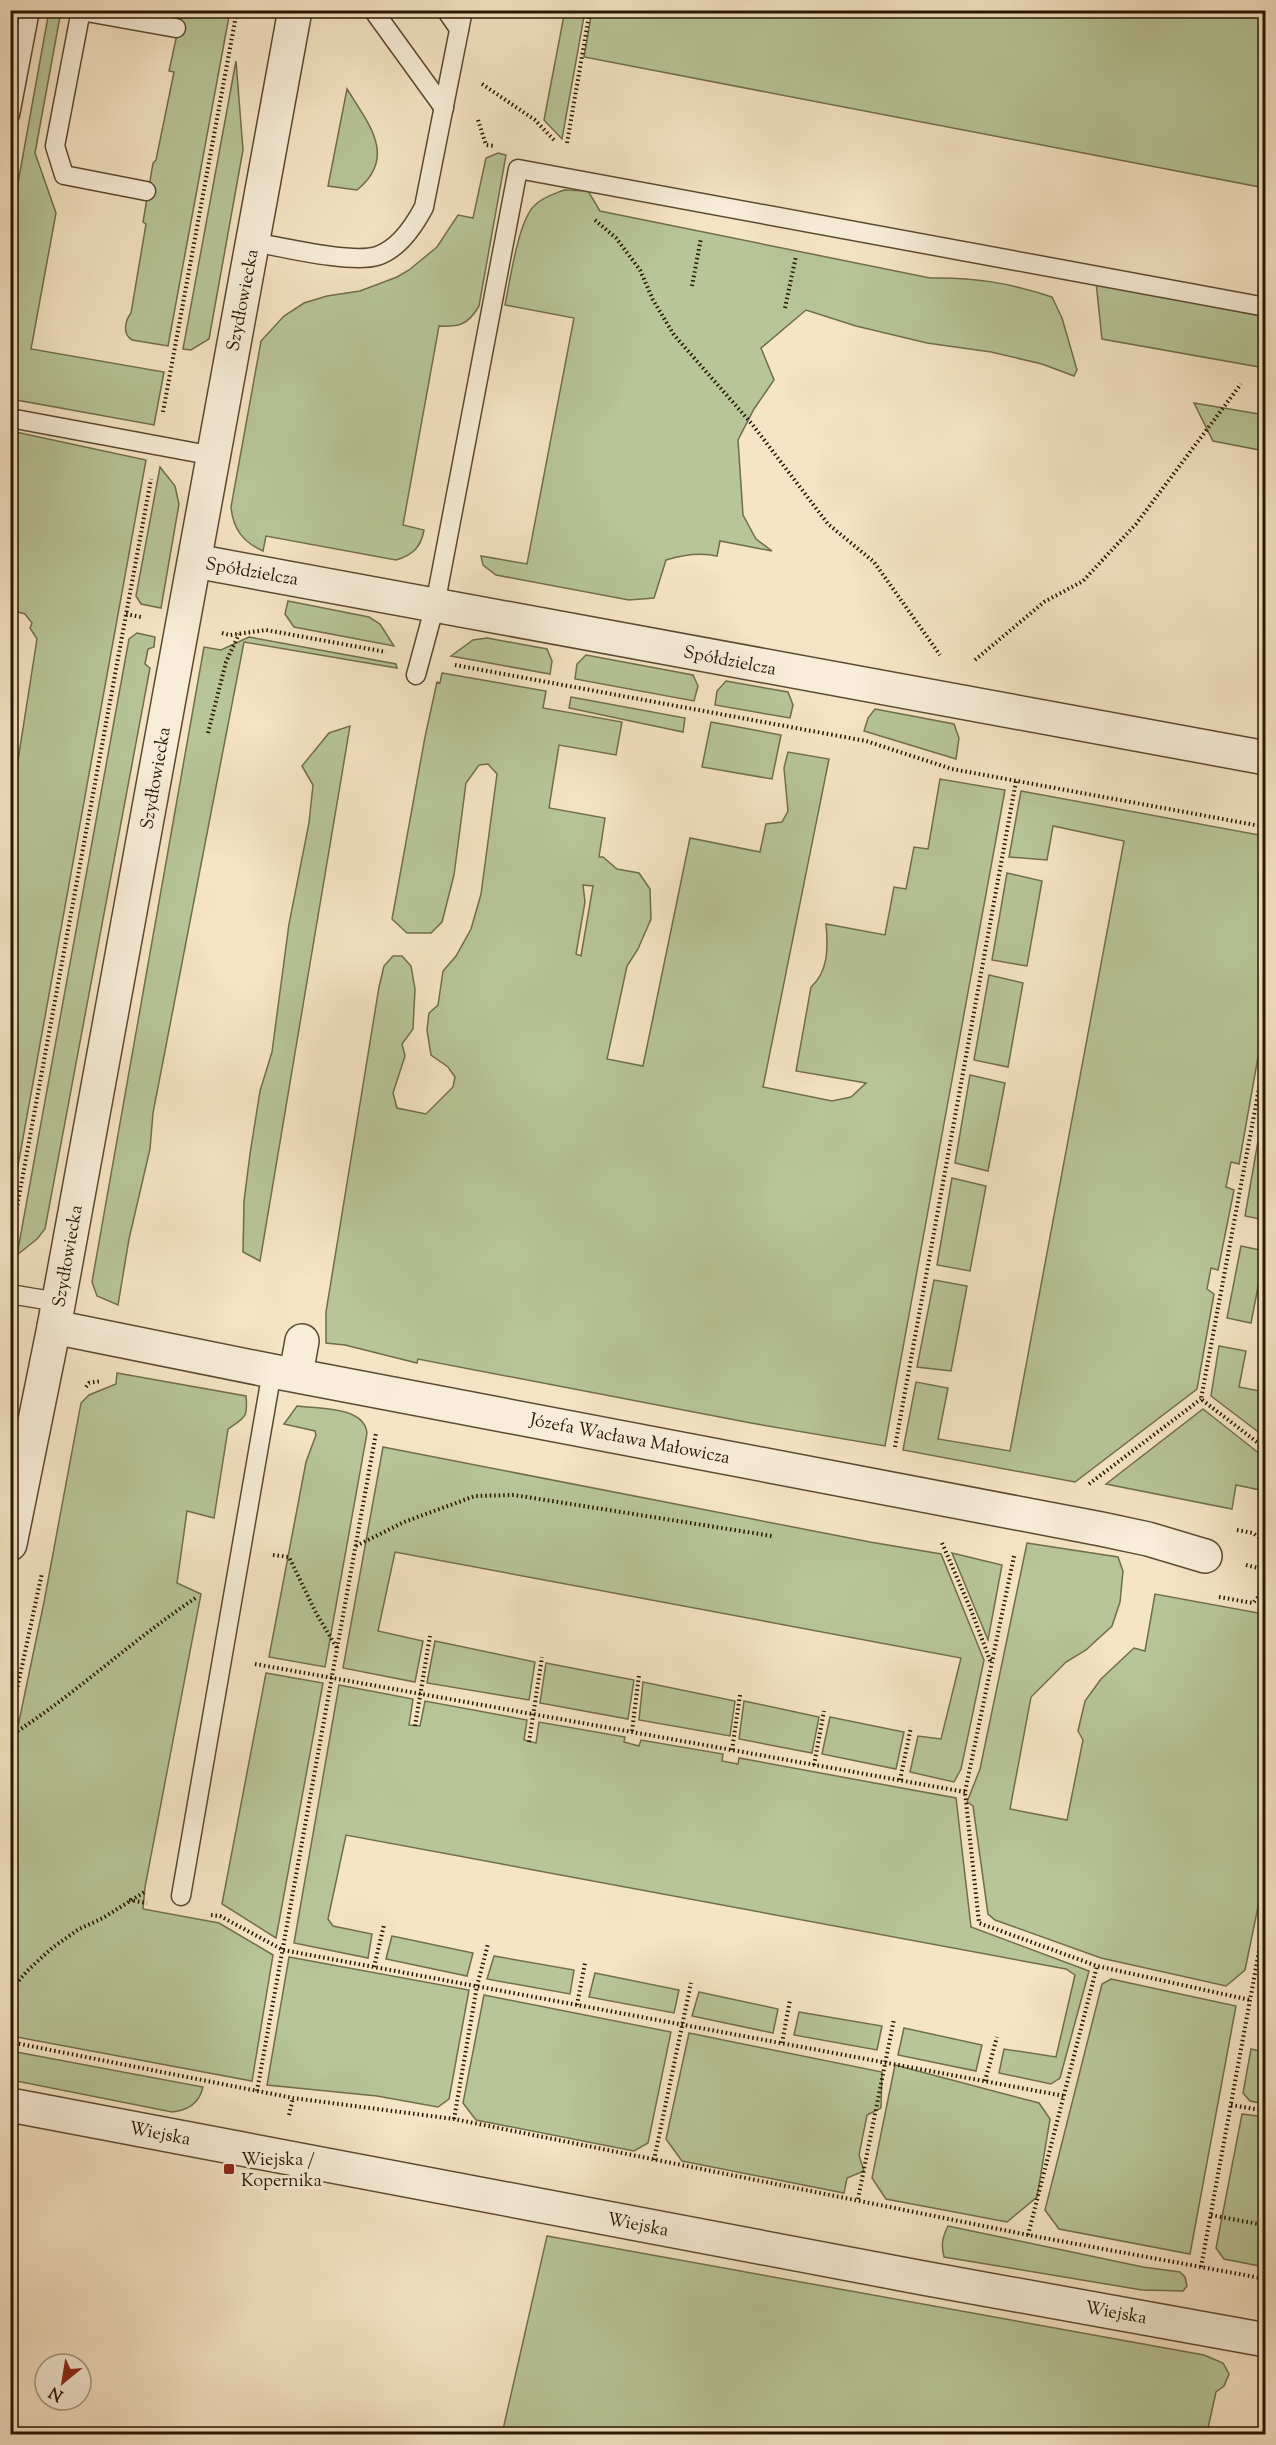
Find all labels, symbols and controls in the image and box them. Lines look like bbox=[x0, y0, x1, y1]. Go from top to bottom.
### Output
street label: Szydłowiecka bbox=[221, 247, 267, 354]
street label: Spółdzielcza bbox=[203, 552, 300, 594]
street label: Spółdzielcza bbox=[681, 640, 778, 684]
street label: Szydłowiecka bbox=[135, 725, 179, 832]
street label: Szydłowiecka bbox=[47, 1203, 91, 1310]
street label: Józefa Wacława Małowicza bbox=[526, 1408, 732, 1472]
street label: Wiejska bbox=[127, 2116, 193, 2154]
place label: Wiejska / Kopernika bbox=[241, 2148, 322, 2195]
marker: Wiejska / Kopernika bbox=[222, 2162, 236, 2176]
street label: Wiejska bbox=[605, 2207, 671, 2245]
street label: Wiejska bbox=[1083, 2296, 1149, 2332]
north arrow bbox=[33, 2352, 93, 2412]
text: N bbox=[45, 2380, 68, 2406]

